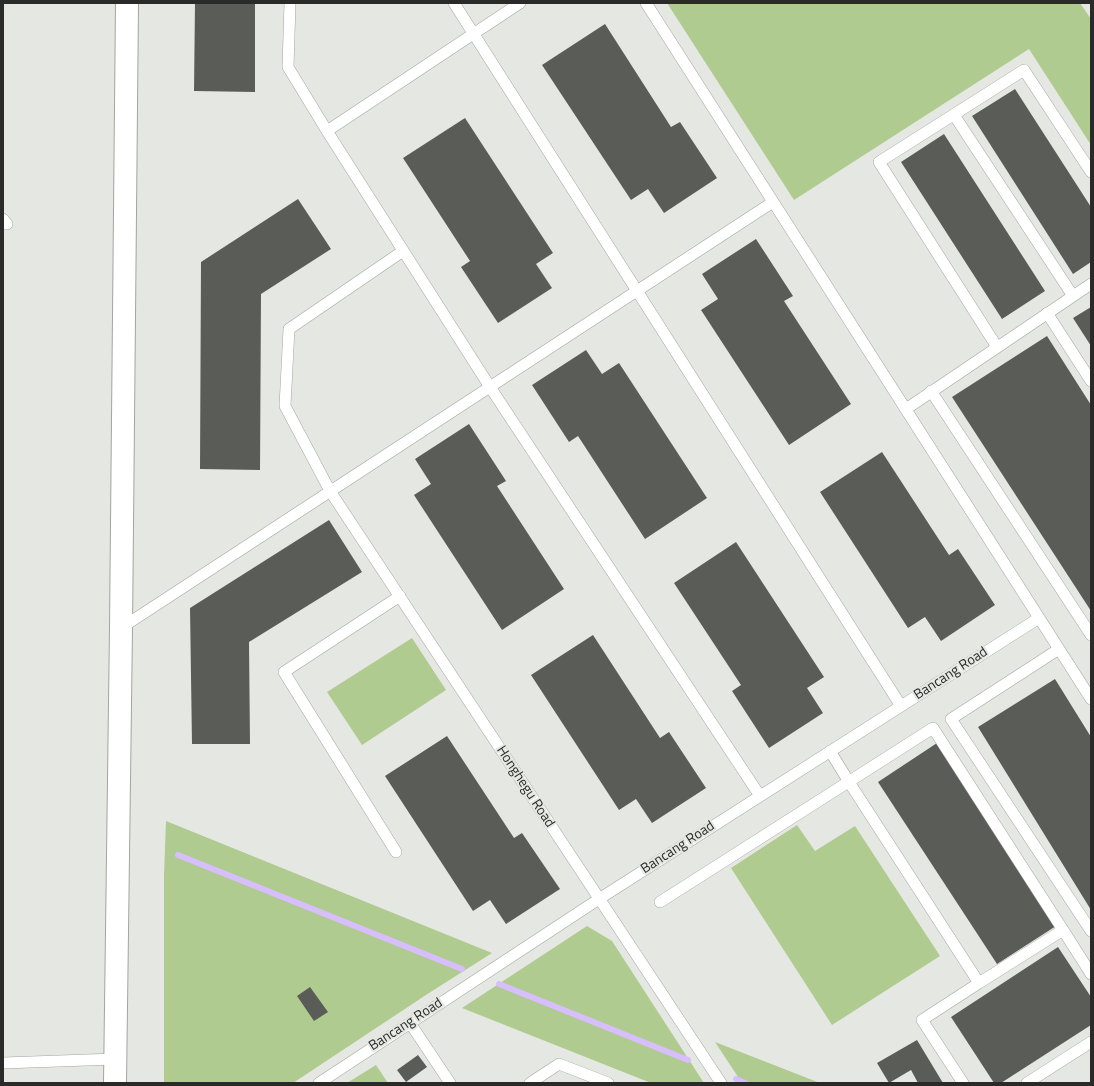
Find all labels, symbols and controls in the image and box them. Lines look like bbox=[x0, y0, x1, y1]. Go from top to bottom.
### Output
street label: Bancang Road bbox=[911, 644, 991, 704]
street label: Honghegu Road bbox=[492, 743, 558, 831]
street label: Bancang Road bbox=[638, 818, 718, 878]
street label: Bancang Road bbox=[366, 995, 446, 1055]

